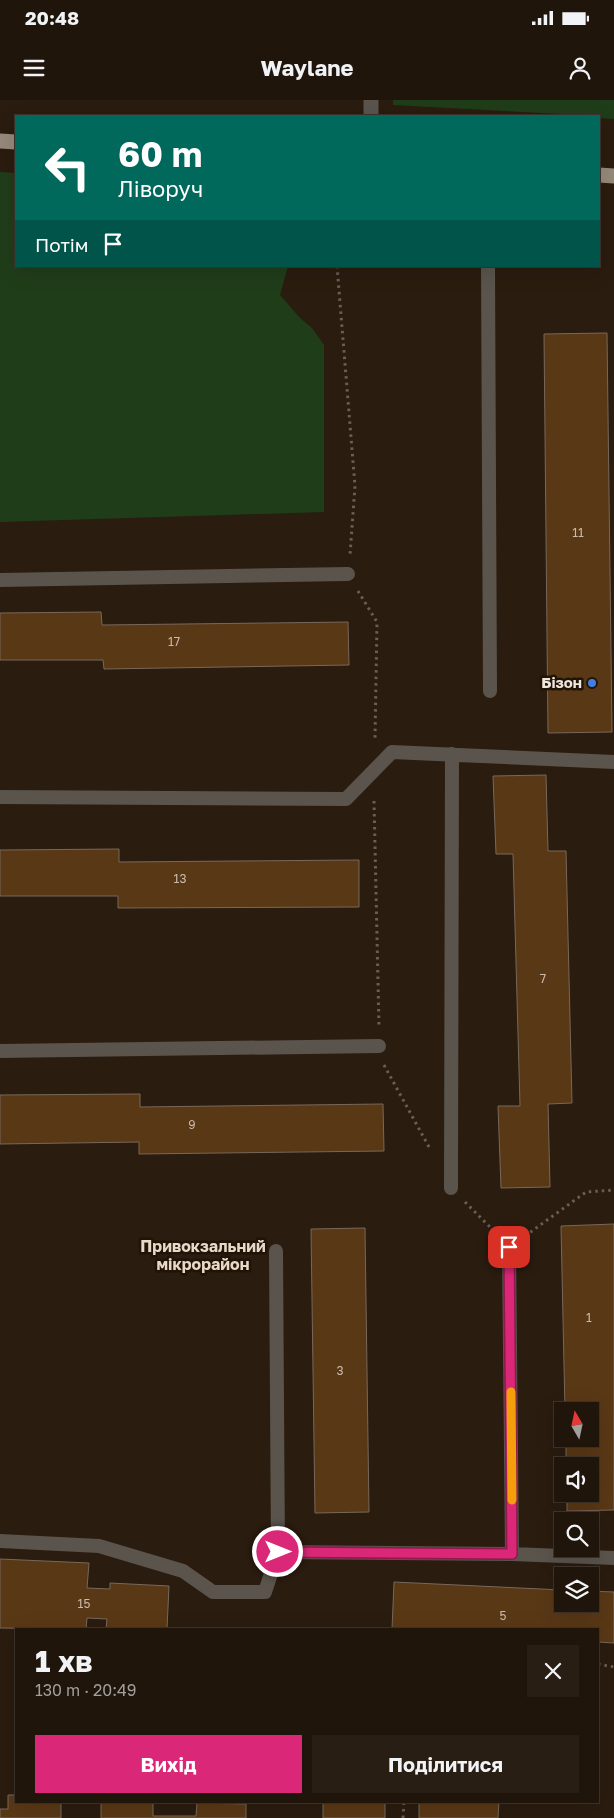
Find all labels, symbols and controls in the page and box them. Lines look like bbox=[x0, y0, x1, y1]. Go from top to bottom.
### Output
text: 20:48 bbox=[25, 6, 79, 29]
icon: menu bbox=[20, 54, 48, 82]
text: Waylane bbox=[261, 54, 353, 81]
icon: person bbox=[566, 54, 594, 82]
text: 60 m bbox=[118, 133, 202, 175]
icon: left bbox=[35, 135, 100, 200]
text: Ліворуч bbox=[118, 175, 203, 202]
icon: arrive bbox=[99, 230, 127, 258]
text: Потім bbox=[35, 233, 89, 256]
house number: 11 bbox=[572, 525, 584, 540]
house number: 17 bbox=[168, 634, 180, 649]
place label: Бізон bbox=[541, 673, 582, 691]
marker: Бізон bbox=[586, 677, 598, 689]
house number: 13 bbox=[174, 871, 186, 886]
house number: 7 bbox=[540, 971, 546, 986]
house number: 9 bbox=[188, 1117, 196, 1132]
pin bbox=[488, 1226, 530, 1268]
icon: arrive bbox=[495, 1233, 523, 1261]
district label: Привокзальний мікрорайон bbox=[140, 1236, 266, 1274]
house number: 1 bbox=[586, 1310, 592, 1325]
house number: 3 bbox=[336, 1363, 344, 1378]
north arrow bbox=[554, 1402, 599, 1448]
map controls bbox=[554, 1402, 599, 1612]
button: sound bbox=[554, 1457, 599, 1502]
button: search bbox=[554, 1512, 599, 1557]
position arrow bbox=[251, 1525, 303, 1577]
button: layers bbox=[554, 1567, 599, 1612]
house number: 15 bbox=[78, 1596, 90, 1611]
house number: 5 bbox=[500, 1608, 507, 1623]
text: 1 хв bbox=[35, 1643, 93, 1679]
button: close bbox=[527, 1645, 579, 1697]
text: 130 m · 20:49 bbox=[35, 1680, 136, 1700]
button: Вихід bbox=[35, 1735, 302, 1793]
button: Поділитися bbox=[312, 1735, 579, 1793]

